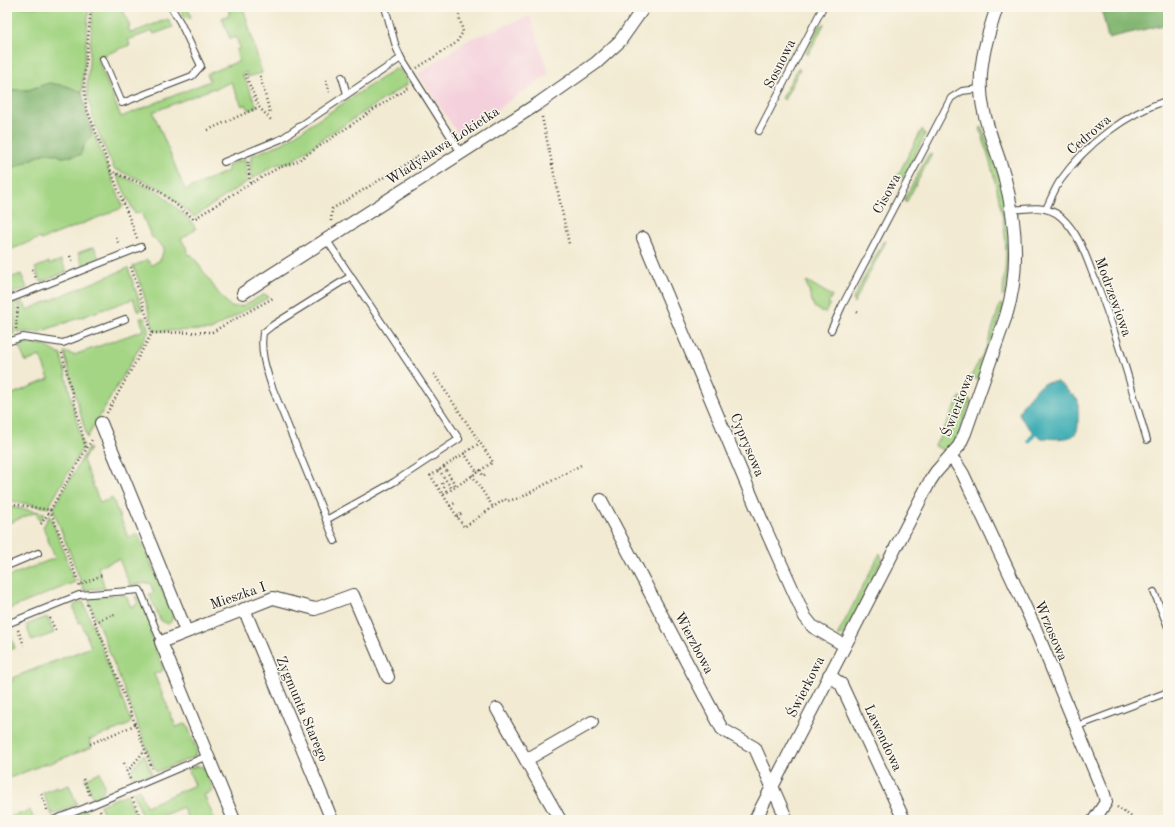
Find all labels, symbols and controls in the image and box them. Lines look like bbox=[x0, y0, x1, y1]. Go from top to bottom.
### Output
street label: Sosnowa bbox=[762, 37, 798, 91]
street label: Władysława Łokietka bbox=[384, 104, 502, 188]
street label: Cedrowa bbox=[1064, 112, 1114, 158]
street label: Cisowa bbox=[871, 172, 903, 216]
street label: Modrzewiowa bbox=[1092, 256, 1134, 338]
street label: Świerkowa bbox=[936, 370, 977, 439]
street label: Cyprysowa bbox=[727, 411, 767, 479]
street label: Mieszka I bbox=[208, 580, 268, 612]
street label: Wrzosowa bbox=[1032, 599, 1070, 663]
street label: Wierzbowa bbox=[672, 610, 716, 676]
street label: Świerkowa bbox=[781, 652, 827, 720]
street label: Zygmunta Starego bbox=[273, 654, 331, 764]
street label: Lawendowa bbox=[862, 703, 904, 773]

